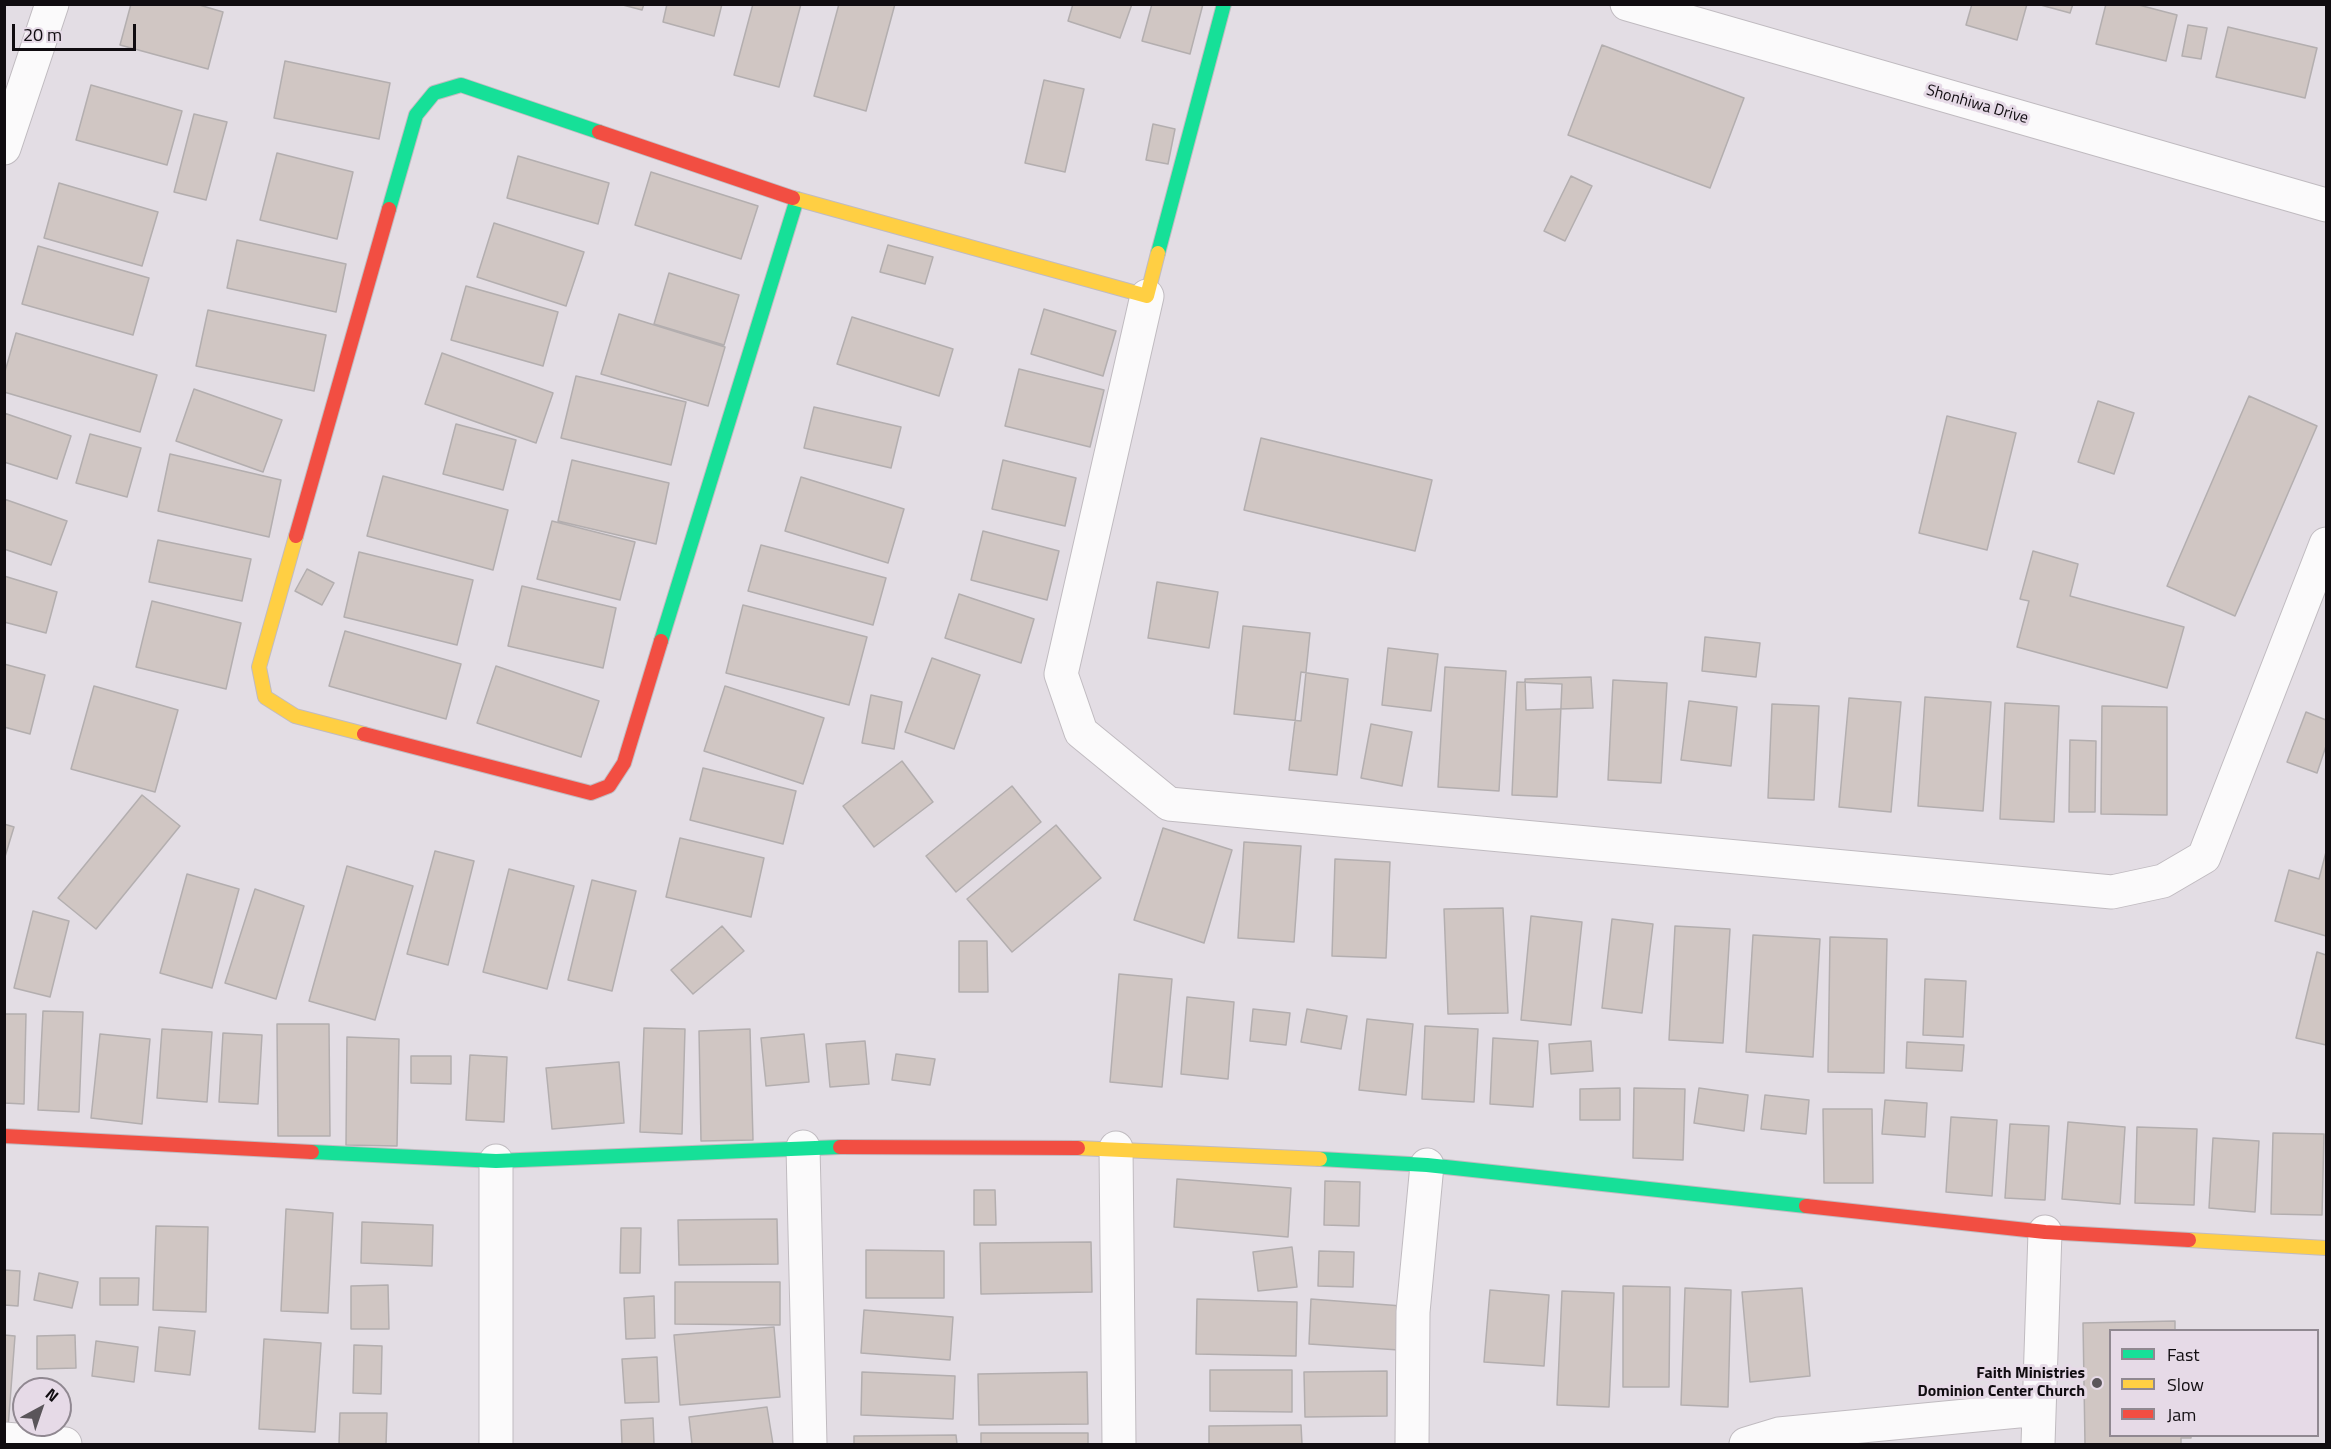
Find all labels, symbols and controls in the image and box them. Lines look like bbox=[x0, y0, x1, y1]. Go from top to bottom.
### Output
scale bar bbox=[15, 12, 140, 50]
text: 20 m bbox=[23, 21, 62, 48]
street label: Shonhiwa Drive bbox=[1924, 81, 2030, 129]
legend bbox=[2109, 1329, 2319, 1437]
text: Fast bbox=[2167, 1341, 2200, 1368]
place label: Faith Ministries Dominion Center Church bbox=[1918, 1364, 2085, 1402]
text: Slow bbox=[2167, 1371, 2204, 1398]
marker: Faith Ministries Dominion Center Church bbox=[2090, 1376, 2104, 1390]
north arrow bbox=[12, 1377, 72, 1437]
text: N bbox=[40, 1382, 64, 1408]
text: Jam bbox=[2167, 1401, 2196, 1428]

